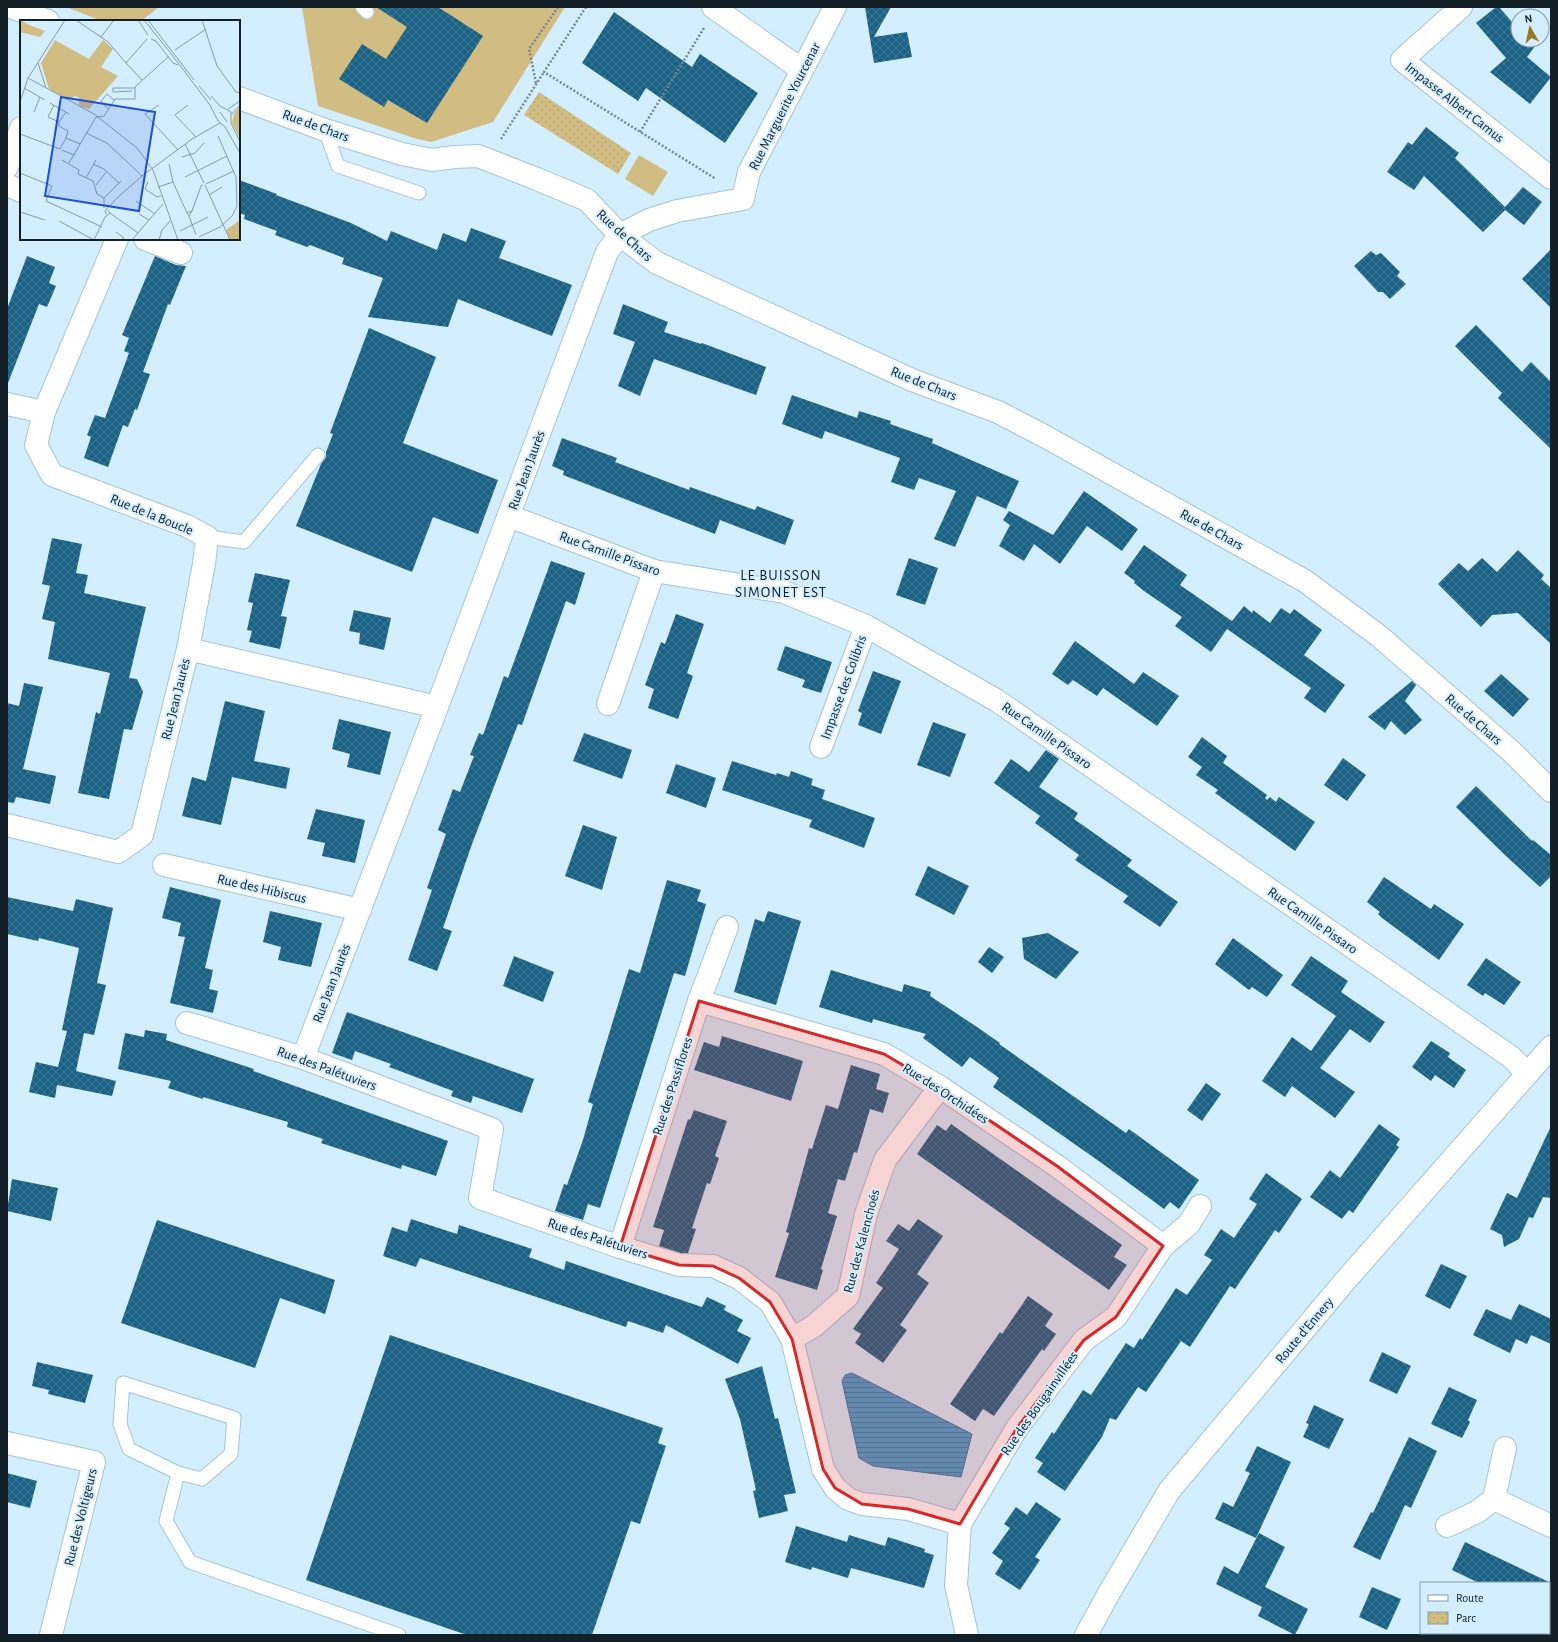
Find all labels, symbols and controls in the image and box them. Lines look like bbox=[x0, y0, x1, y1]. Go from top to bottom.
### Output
north arrow bbox=[1510, 8, 1550, 48]
text: N bbox=[1524, 13, 1533, 25]
inset map bbox=[20, 20, 240, 240]
street label: Rue Marguerite Yourcenar bbox=[747, 40, 823, 173]
street label: Impasse Albert Camus bbox=[1402, 60, 1506, 146]
street label: Rue de Chars bbox=[280, 107, 351, 144]
street label: Rue de Chars bbox=[594, 207, 655, 264]
street label: Rue de Chars bbox=[889, 364, 959, 404]
street label: Rue Jean Jaurès bbox=[506, 429, 548, 512]
street label: Rue de la Boucle bbox=[108, 492, 195, 538]
street label: Rue de Chars bbox=[1178, 507, 1246, 553]
street label: Rue Camille Pissaro bbox=[557, 529, 662, 579]
district label: LE BUISSON SIMONET EST bbox=[735, 568, 827, 600]
street label: Impasse des Colibris bbox=[819, 633, 869, 741]
street label: Rue Jean Jaurès bbox=[159, 657, 193, 741]
street label: Rue de Chars bbox=[1442, 692, 1504, 748]
street label: Rue Camille Pissaro bbox=[999, 700, 1094, 772]
street label: Rue des Hibiscus bbox=[216, 872, 308, 906]
street label: Rue Camille Pissaro bbox=[1265, 885, 1360, 957]
street label: Rue Jean Jaurès bbox=[310, 942, 353, 1025]
street label: Rue des Passiflores bbox=[650, 1035, 695, 1137]
street label: Rue des Palétuviers bbox=[275, 1044, 378, 1093]
street label: Rue des Orchidées bbox=[900, 1061, 991, 1127]
street label: Rue des Kalenchoés bbox=[841, 1188, 883, 1295]
street label: Rue des Palétuviers bbox=[546, 1216, 650, 1262]
street label: Route d'Ennery bbox=[1273, 1295, 1336, 1367]
street label: Rue des Bougainvillées bbox=[999, 1349, 1081, 1458]
street label: Rue des Voltigeurs bbox=[62, 1467, 100, 1567]
legend bbox=[1420, 1582, 1550, 1634]
text: Route bbox=[1456, 1592, 1483, 1604]
text: Parc bbox=[1456, 1612, 1476, 1624]

